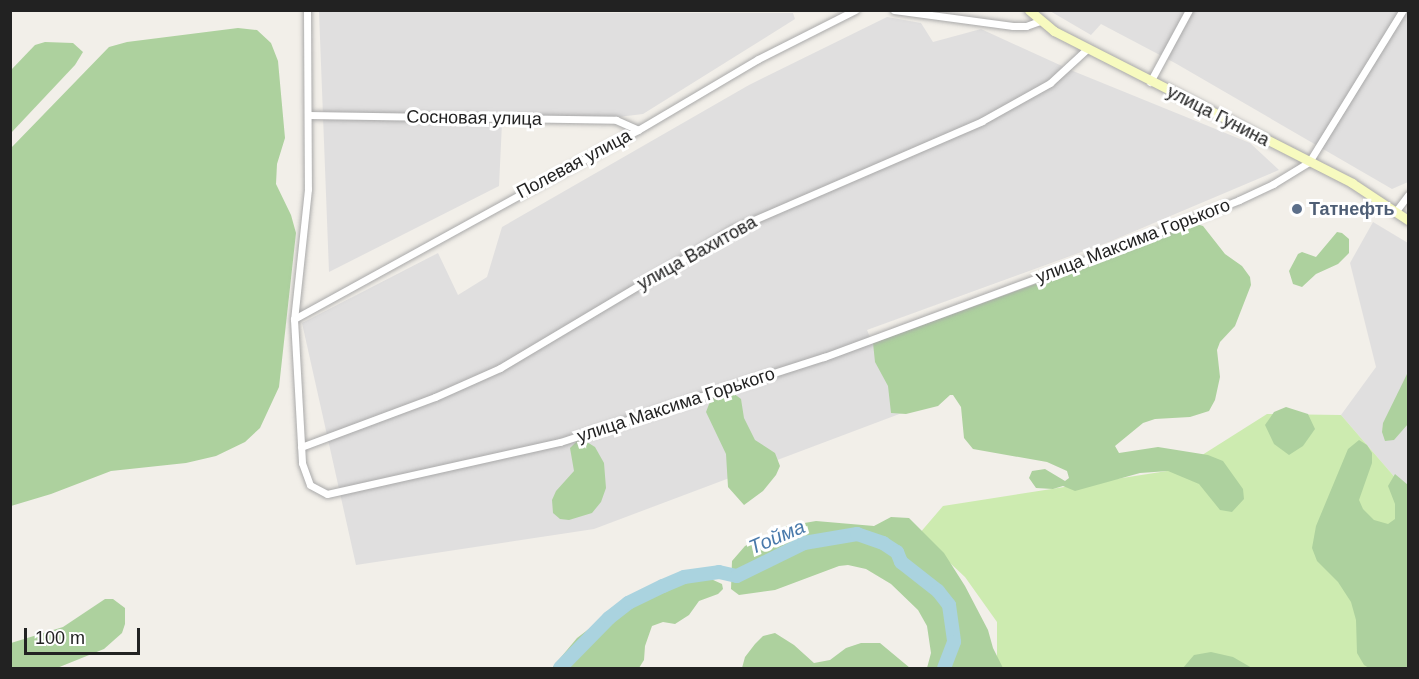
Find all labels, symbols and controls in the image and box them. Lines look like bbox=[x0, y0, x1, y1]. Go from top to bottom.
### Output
street label: улица Гунина bbox=[1163, 81, 1273, 151]
street label: Сосновая улица bbox=[406, 106, 542, 130]
street label: Полевая улица bbox=[513, 125, 635, 203]
street label: улица Максима Горького bbox=[1033, 194, 1233, 288]
place label: Татнефть bbox=[1309, 198, 1395, 220]
marker: Татнефть bbox=[1290, 202, 1304, 216]
street label: улица Вахитова bbox=[634, 211, 760, 295]
street label: улица Максима Горького bbox=[575, 363, 777, 447]
water label: Тойма bbox=[745, 514, 809, 560]
scale bar bbox=[27, 616, 142, 654]
text: 100 m bbox=[35, 628, 85, 648]

